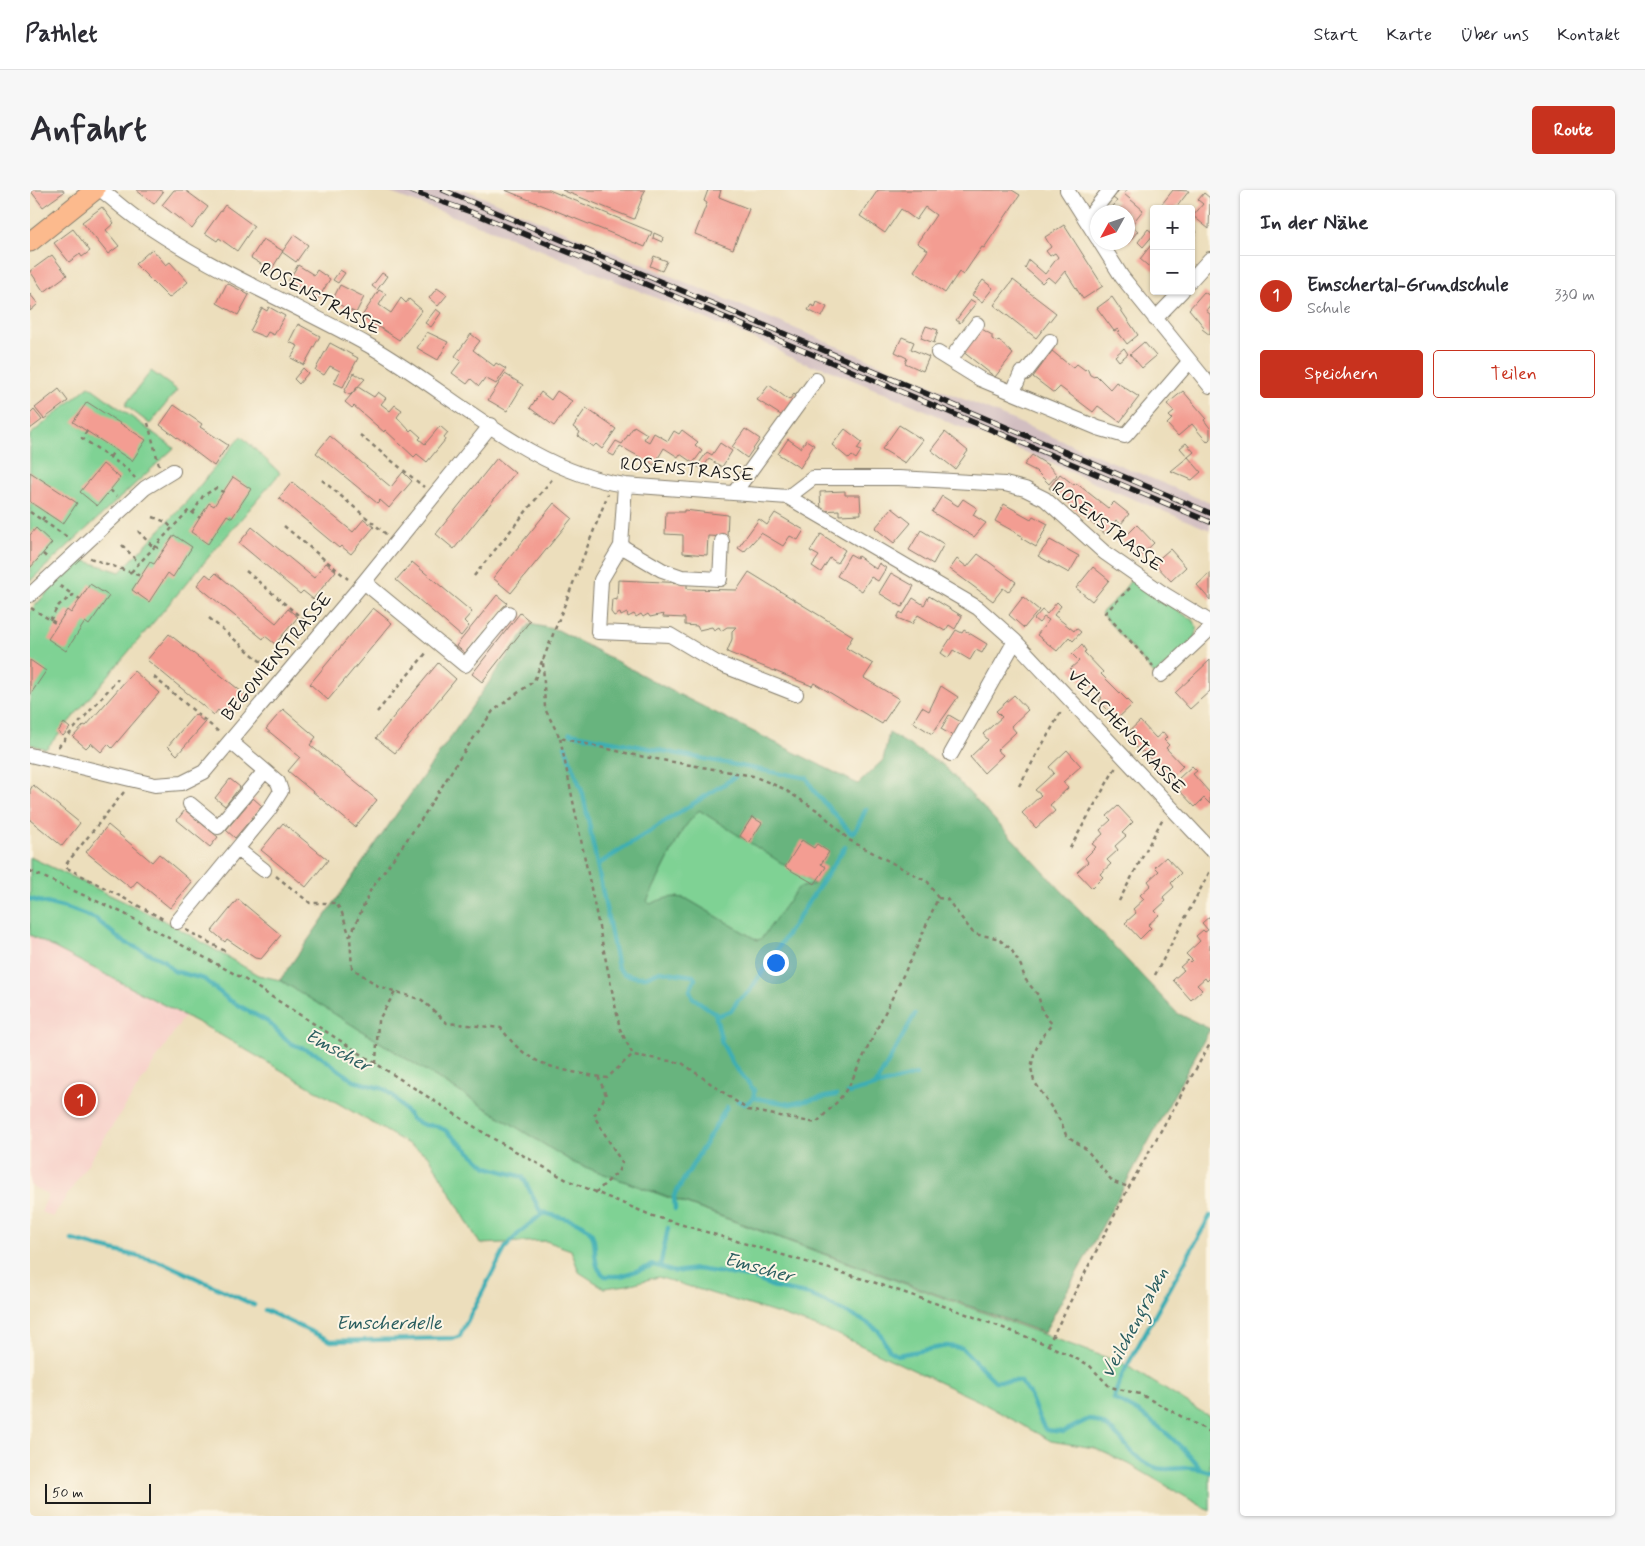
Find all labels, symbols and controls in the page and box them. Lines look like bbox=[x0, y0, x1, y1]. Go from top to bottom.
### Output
text: Pathlet bbox=[25, 19, 97, 50]
text: Start bbox=[1314, 23, 1358, 47]
text: Karte bbox=[1386, 23, 1432, 47]
text: Über uns bbox=[1460, 23, 1529, 47]
text: Kontakt bbox=[1557, 23, 1620, 47]
button: Route bbox=[1532, 106, 1615, 154]
text: Anfahrt bbox=[30, 107, 147, 153]
north arrow bbox=[1090, 205, 1135, 250]
map controls bbox=[1150, 205, 1195, 295]
button: + bbox=[1150, 205, 1195, 250]
text: In der Nähe bbox=[1260, 209, 1368, 237]
button: − bbox=[1150, 250, 1195, 295]
street label: ROSENSTRASSE bbox=[255, 257, 385, 341]
text: Emschertal-Grundschule bbox=[1307, 273, 1509, 298]
text: 1 bbox=[1272, 285, 1280, 306]
text: 330 m bbox=[1554, 285, 1595, 306]
text: Schule bbox=[1307, 298, 1351, 319]
button: Speichern bbox=[1260, 350, 1423, 398]
button: Teilen bbox=[1433, 350, 1595, 398]
street label: ROSENSTRASSE bbox=[619, 452, 755, 488]
street label: ROSENSTRASSE bbox=[1047, 476, 1167, 578]
street label: BEGONIENSTRASSE bbox=[216, 588, 338, 726]
street label: VEILCHENSTRASSE bbox=[1062, 664, 1190, 800]
your location bbox=[763, 950, 789, 976]
water label: Emscher bbox=[301, 1023, 377, 1080]
pin: 1 bbox=[64, 1081, 96, 1119]
water label: Emscher bbox=[722, 1247, 798, 1290]
water label: Veilchengraben bbox=[1095, 1263, 1176, 1384]
water label: Emscherdelle bbox=[336, 1311, 443, 1336]
scale bar bbox=[45, 1481, 151, 1504]
text: 50 m bbox=[52, 1484, 83, 1502]

